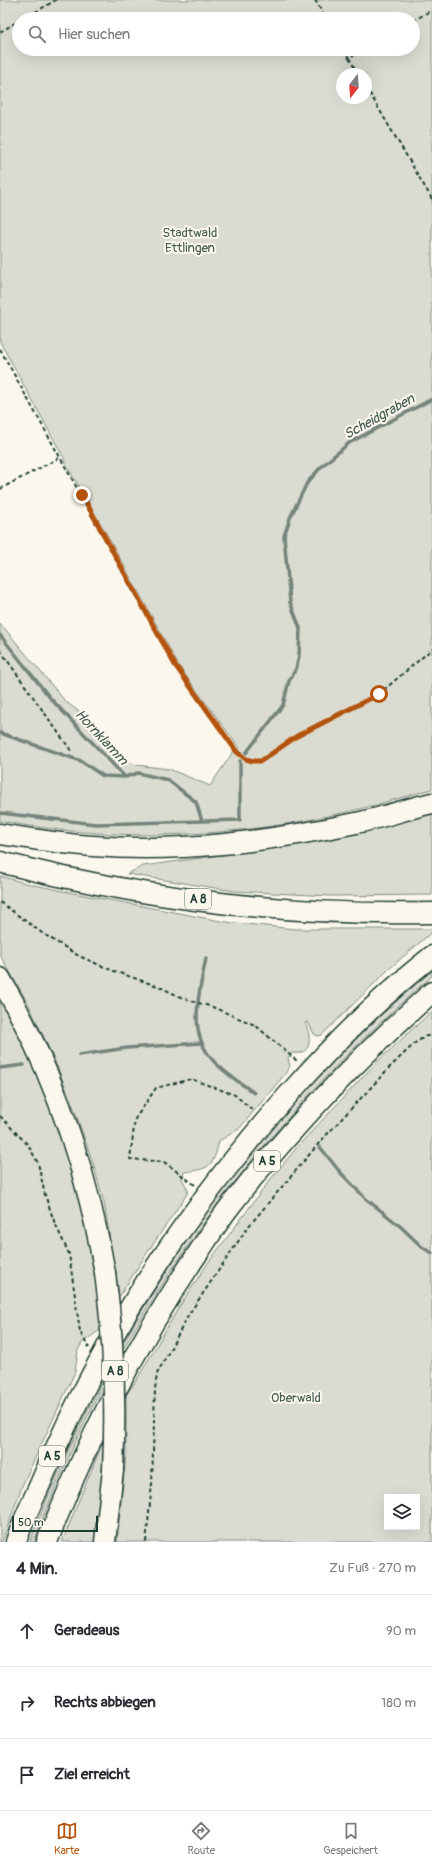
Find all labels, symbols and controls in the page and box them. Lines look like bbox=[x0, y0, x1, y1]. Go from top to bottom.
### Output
search box bbox=[12, 12, 420, 56]
icon: search bbox=[26, 23, 48, 45]
text: Hier suchen bbox=[58, 25, 130, 44]
north arrow bbox=[336, 68, 372, 104]
park label: Stadtwald Ettlingen bbox=[163, 225, 217, 256]
water label: Scheidgraben bbox=[341, 390, 418, 443]
route end bbox=[73, 486, 91, 504]
route start bbox=[370, 685, 388, 703]
water label: Hornklamm bbox=[72, 706, 133, 770]
road number: A 8 bbox=[185, 889, 211, 909]
road number: A 5 bbox=[254, 1151, 280, 1171]
road number: A 8 bbox=[102, 1361, 128, 1381]
park label: Oberwald bbox=[271, 1390, 321, 1406]
road number: A 5 bbox=[39, 1446, 65, 1466]
map controls bbox=[384, 1494, 420, 1530]
button: layers bbox=[384, 1494, 420, 1530]
scale bar bbox=[12, 1514, 98, 1533]
text: 50 m bbox=[18, 1516, 44, 1529]
text: 4 Min. bbox=[16, 1558, 58, 1579]
text: Zu Fuß · 270 m bbox=[329, 1560, 416, 1576]
icon: ahead bbox=[16, 1620, 38, 1642]
text: Geradeaus bbox=[54, 1621, 120, 1640]
text: 90 m bbox=[386, 1623, 416, 1639]
icon: right bbox=[16, 1692, 38, 1714]
text: Rechts abbiegen bbox=[54, 1693, 156, 1712]
text: 180 m bbox=[381, 1695, 416, 1711]
icon: arrive bbox=[16, 1764, 38, 1786]
text: Ziel erreicht bbox=[54, 1765, 130, 1784]
tab: Karte bbox=[54, 1820, 80, 1857]
tab: Route bbox=[188, 1820, 215, 1857]
tab: Gespeichert bbox=[323, 1820, 378, 1857]

